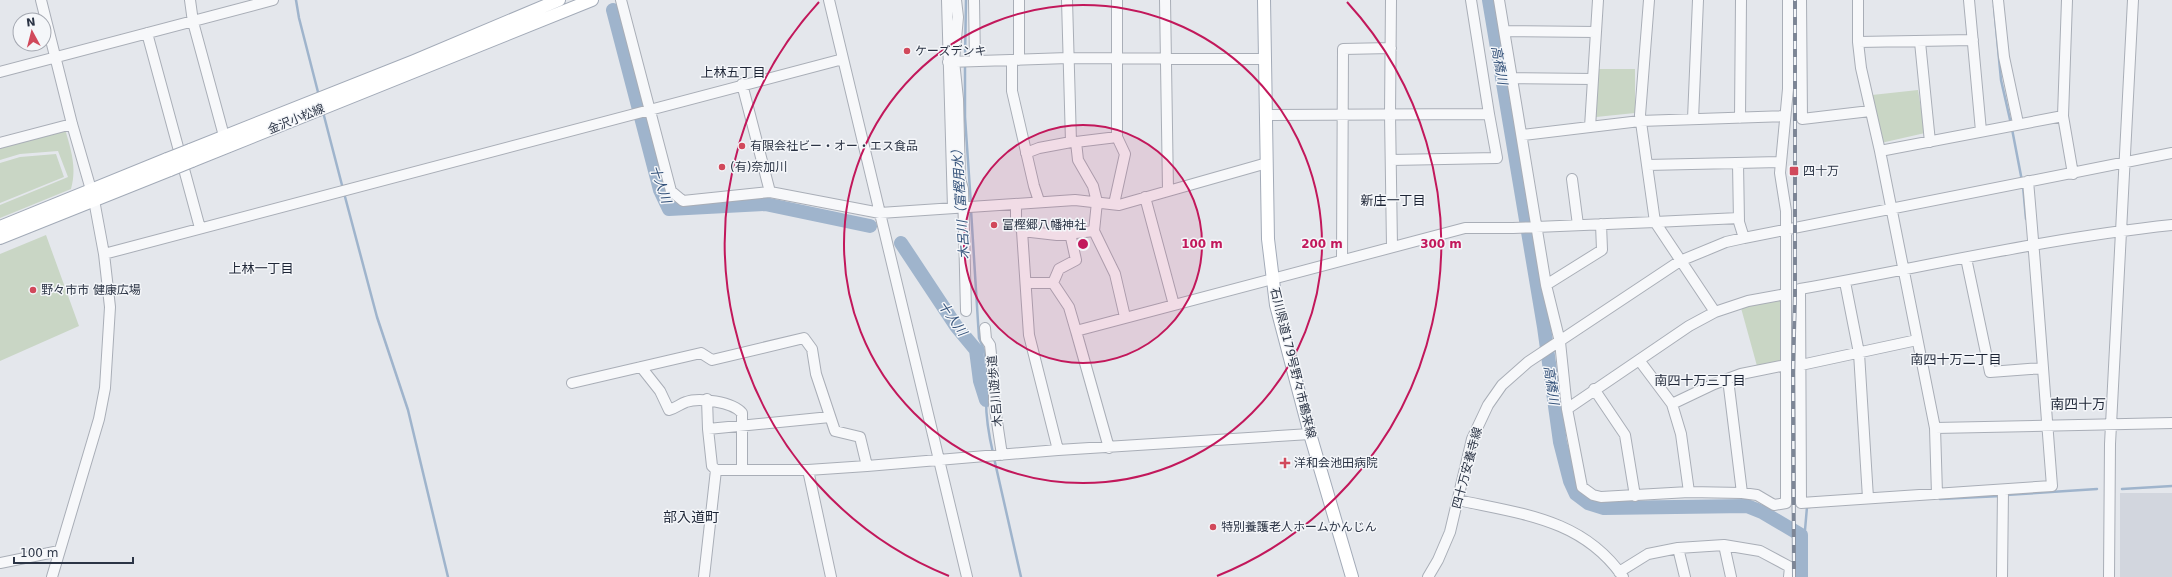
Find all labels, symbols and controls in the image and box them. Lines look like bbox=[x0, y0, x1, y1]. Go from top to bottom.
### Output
north arrow bbox=[12, 12, 52, 52]
text: N bbox=[25, 16, 36, 30]
place label: ケーズデンキ bbox=[915, 44, 986, 58]
water label: 高橋川 bbox=[1489, 45, 1511, 88]
marker: ケーズデンキ bbox=[902, 46, 912, 56]
district label: 上林五丁目 bbox=[700, 65, 766, 80]
street label: 金沢小松線 bbox=[266, 101, 326, 137]
place label: 有限会社ビー・オー・エス食品 bbox=[750, 139, 918, 153]
marker: 有限会社ビー・オー・エス食品 bbox=[737, 141, 747, 151]
water label: 木呂川（富樫用水） bbox=[949, 142, 972, 260]
place label: (有)奈加川 bbox=[730, 160, 787, 174]
marker: (有)奈加川 bbox=[717, 162, 727, 172]
water label: 十人川 bbox=[647, 163, 675, 207]
place label: 四十万 bbox=[1803, 164, 1839, 178]
marker: 四十万 bbox=[1788, 165, 1800, 177]
district label: 新庄一丁目 bbox=[1360, 193, 1426, 208]
place label: 富樫郷八幡神社 bbox=[1002, 218, 1086, 232]
marker: 富樫郷八幡神社 bbox=[989, 220, 999, 230]
centre of rings bbox=[1076, 237, 1090, 251]
text: 100 m bbox=[1181, 237, 1223, 251]
text: 200 m bbox=[1301, 237, 1343, 251]
text: 300 m bbox=[1420, 237, 1462, 251]
district label: 上林一丁目 bbox=[228, 261, 294, 276]
place label: 野々市市 健康広場 bbox=[41, 283, 141, 297]
marker: 野々市市 健康広場 bbox=[28, 285, 38, 295]
street label: 石川県道179号野々市鶴来線 bbox=[1267, 286, 1319, 440]
water label: 十人川 bbox=[935, 298, 971, 340]
district label: 南四十万二丁目 bbox=[1910, 352, 2002, 367]
street label: 木呂川遊歩道 bbox=[985, 355, 1005, 427]
water label: 高橋川 bbox=[1541, 365, 1562, 407]
district label: 南四十万三丁目 bbox=[1654, 373, 1746, 388]
district label: 南四十万 bbox=[2050, 396, 2106, 412]
street label: 四十万安養寺線 bbox=[1449, 426, 1485, 510]
place label: 洋和会池田病院 bbox=[1294, 456, 1378, 470]
marker: 洋和会池田病院 bbox=[1279, 457, 1291, 469]
district label: 部入道町 bbox=[663, 509, 719, 525]
place label: 特別養護老人ホームかんじん bbox=[1221, 520, 1377, 534]
marker: 特別養護老人ホームかんじん bbox=[1208, 522, 1218, 532]
scale bar bbox=[14, 539, 133, 565]
text: 100 m bbox=[20, 546, 58, 560]

